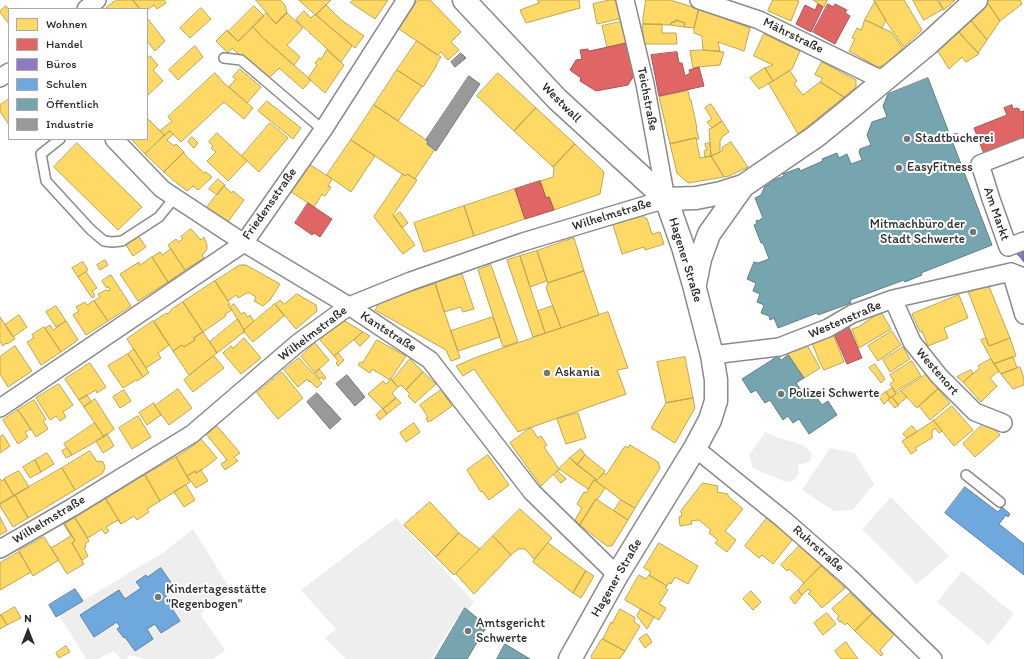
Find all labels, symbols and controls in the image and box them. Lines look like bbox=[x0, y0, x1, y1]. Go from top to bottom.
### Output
legend bbox=[8, 8, 148, 140]
street label: Mährstraße bbox=[760, 15, 826, 57]
text: Wohnen bbox=[46, 17, 87, 31]
text: Handel bbox=[46, 37, 83, 51]
text: Büros bbox=[46, 57, 77, 71]
street label: Teichstraße bbox=[633, 66, 661, 132]
text: Schulen bbox=[46, 77, 87, 91]
street label: Westwall bbox=[538, 80, 584, 126]
text: Öffentlich bbox=[46, 97, 99, 111]
text: Industrie bbox=[46, 117, 94, 131]
place label: Stadtbücherei bbox=[915, 131, 993, 147]
marker: Stadtbücherei bbox=[902, 134, 912, 144]
place label: EasyFitness bbox=[907, 160, 973, 176]
marker: EasyFitness bbox=[894, 163, 904, 173]
street label: Friedensstraße bbox=[239, 165, 301, 243]
street label: Am Markt bbox=[980, 185, 1012, 243]
street label: Wilhelmstraße bbox=[570, 196, 654, 234]
street label: Hagener Straße bbox=[665, 216, 705, 304]
place label: Mitmachbüro der Stadt Schwerte bbox=[870, 217, 965, 248]
marker: Mitmachbüro der Stadt Schwerte bbox=[968, 227, 978, 237]
street label: Westenstraße bbox=[806, 298, 884, 342]
street label: Wilhelmstraße bbox=[275, 303, 351, 365]
street label: Kantstraße bbox=[357, 308, 419, 356]
street label: Westenort bbox=[912, 345, 962, 399]
place label: Askania bbox=[555, 365, 600, 381]
marker: Askania bbox=[542, 368, 552, 378]
place label: Polizei Schwerte bbox=[789, 386, 879, 402]
marker: Polizei Schwerte bbox=[776, 389, 786, 399]
street label: Wilhelmstraße bbox=[10, 492, 88, 548]
street label: Ruhrstraße bbox=[789, 522, 847, 576]
street label: Hagener Straße bbox=[588, 536, 646, 620]
place label: Kindertagesstätte "Regenbogen" bbox=[166, 582, 266, 613]
marker: Kindertagesstätte "Regenbogen" bbox=[153, 592, 163, 602]
north arrow bbox=[8, 611, 48, 651]
text: N bbox=[24, 612, 32, 625]
place label: Amtsgericht Schwerte bbox=[476, 616, 545, 647]
marker: Amtsgericht Schwerte bbox=[463, 626, 473, 636]

